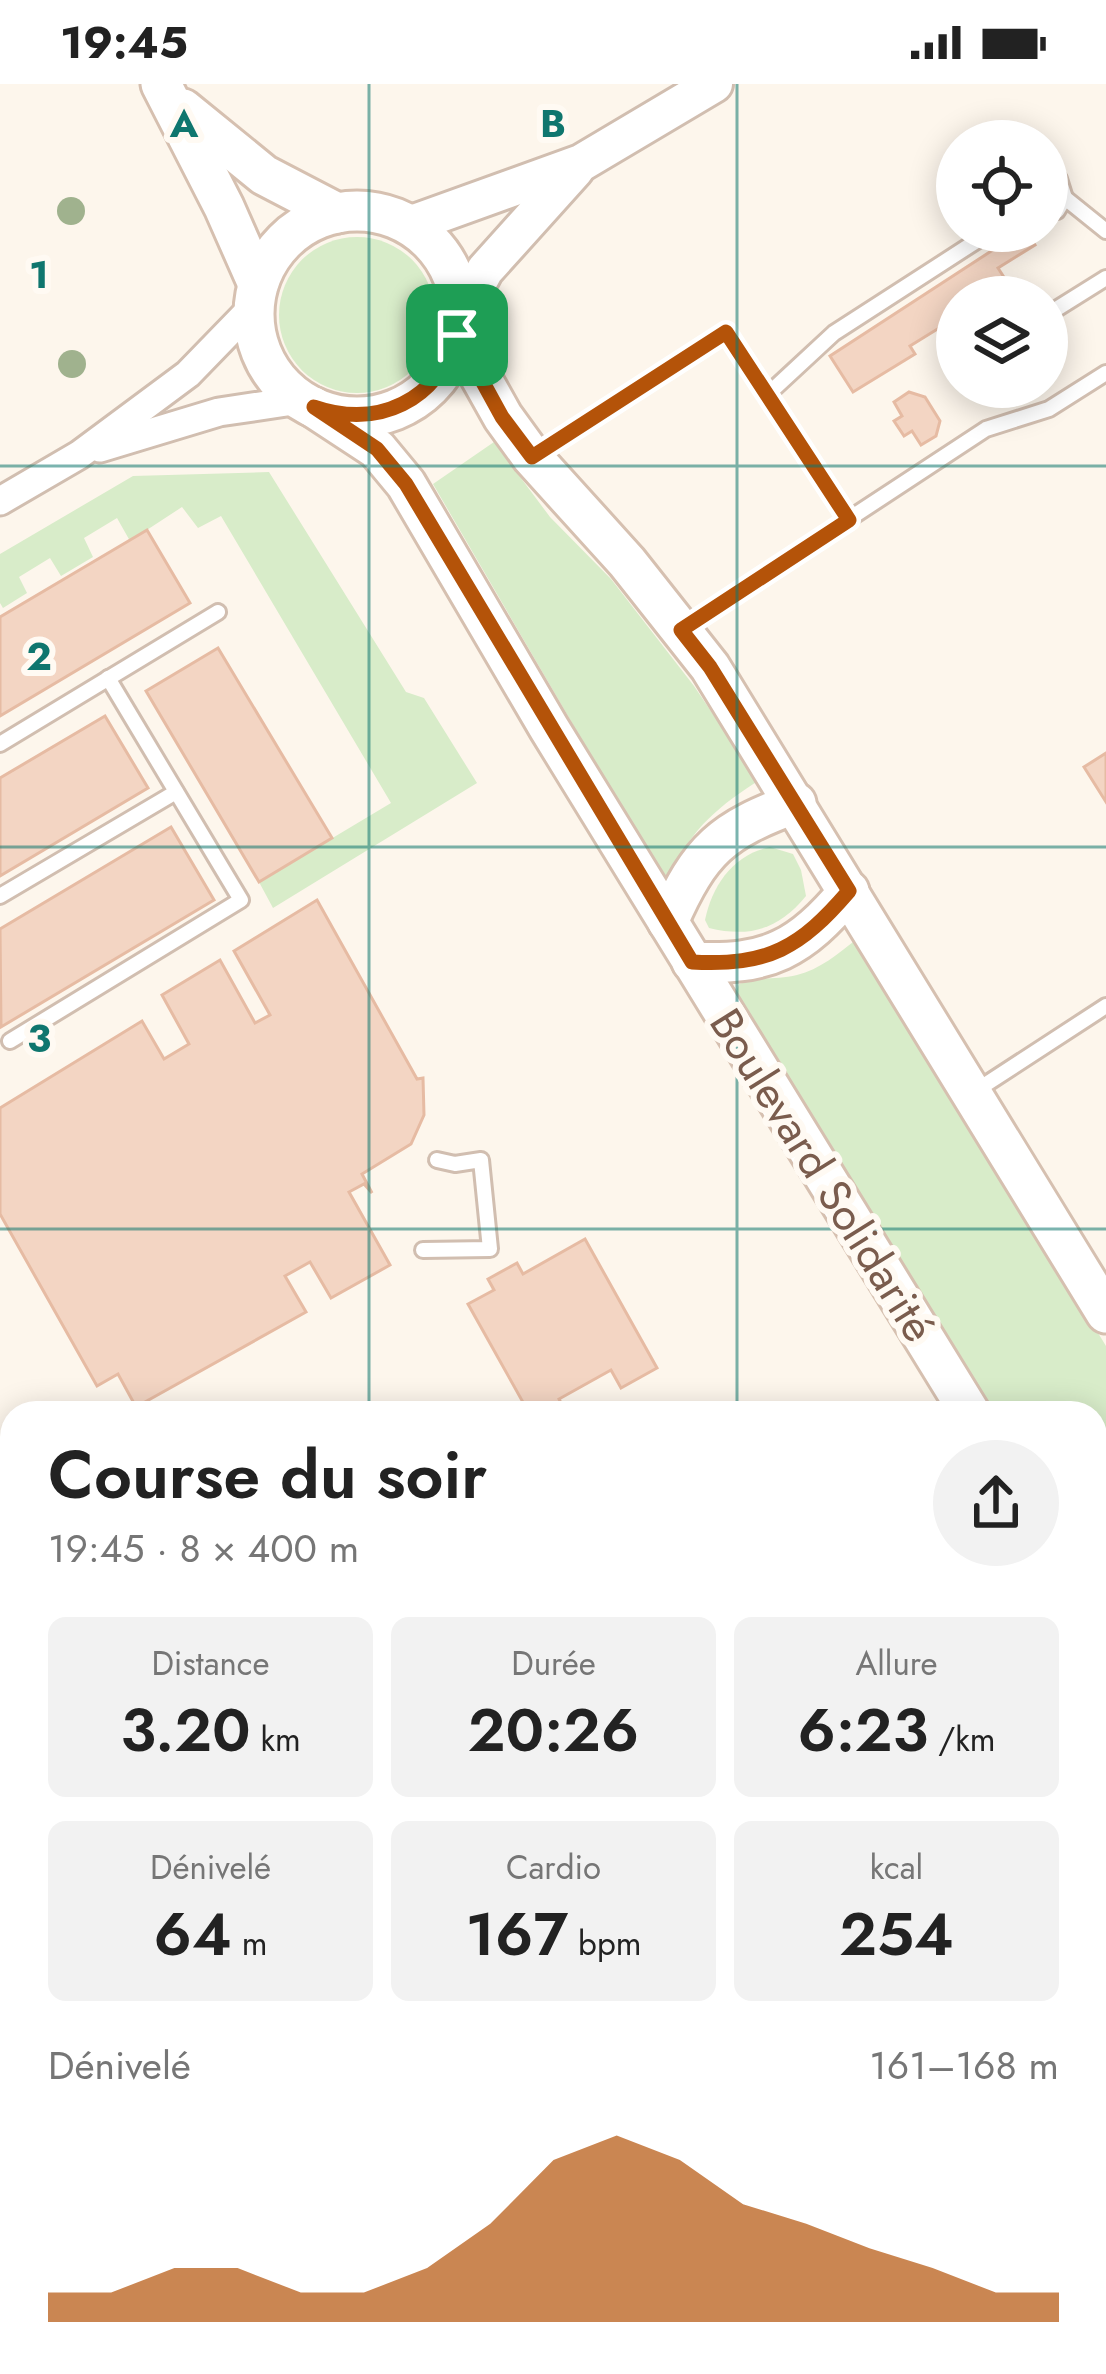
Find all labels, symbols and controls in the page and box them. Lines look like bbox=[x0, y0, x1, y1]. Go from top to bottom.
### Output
text: 19:45 bbox=[60, 10, 188, 75]
text: A bbox=[169, 95, 199, 152]
text: B bbox=[540, 95, 566, 152]
map controls bbox=[936, 120, 1068, 408]
button: locate bbox=[936, 120, 1068, 252]
text: 1 bbox=[29, 246, 49, 303]
button: layers bbox=[936, 276, 1068, 408]
pin bbox=[406, 284, 508, 386]
icon: arrive bbox=[424, 302, 490, 368]
text: 2 bbox=[26, 628, 52, 685]
street label: Boulevard Solidarité bbox=[694, 996, 951, 1354]
text: 3 bbox=[27, 1010, 51, 1067]
text: Course du soir bbox=[48, 1427, 487, 1523]
button: share bbox=[933, 1440, 1059, 1566]
text: 19:45 · 8 × 400 m bbox=[48, 1520, 359, 1577]
text: Distance bbox=[151, 1640, 270, 1687]
text: Durée bbox=[511, 1640, 596, 1687]
text: Allure bbox=[855, 1640, 938, 1687]
text: 3.20 bbox=[120, 1687, 250, 1774]
text: 20:26 bbox=[468, 1687, 639, 1774]
text: 6:23 bbox=[797, 1687, 928, 1774]
text: km bbox=[250, 1716, 301, 1763]
text: /km bbox=[928, 1716, 996, 1763]
text: Dénivelé bbox=[150, 1844, 271, 1891]
text: Cardio bbox=[506, 1844, 601, 1891]
text: kcal bbox=[870, 1844, 923, 1891]
text: 64 bbox=[154, 1891, 232, 1978]
text: 167 bbox=[466, 1891, 568, 1978]
text: 254 bbox=[839, 1891, 954, 1978]
text: m bbox=[232, 1920, 267, 1967]
text: bpm bbox=[568, 1920, 641, 1967]
text: Dénivelé bbox=[48, 2037, 191, 2094]
text: 161–168 m bbox=[869, 2037, 1059, 2094]

